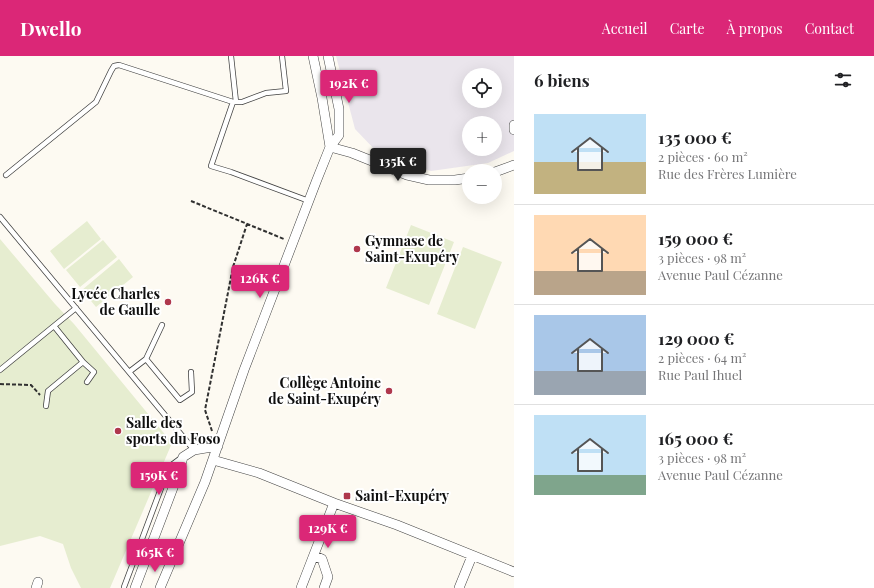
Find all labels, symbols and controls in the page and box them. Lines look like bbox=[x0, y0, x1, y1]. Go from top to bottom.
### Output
text: Dwello bbox=[20, 15, 81, 41]
text: Accueil bbox=[602, 19, 648, 38]
text: Carte bbox=[670, 19, 705, 38]
text: À propos bbox=[727, 19, 783, 38]
text: Contact bbox=[805, 19, 854, 38]
map controls bbox=[462, 68, 502, 204]
button: locate bbox=[462, 68, 502, 108]
text: 6 biens bbox=[534, 69, 590, 91]
icon: filters bbox=[832, 69, 854, 91]
pin: 192K € bbox=[316, 70, 382, 104]
text: 192K € bbox=[329, 74, 369, 91]
button: + bbox=[462, 116, 502, 156]
text: 135 000 € bbox=[658, 126, 732, 148]
icon: home bbox=[566, 130, 614, 178]
pin: 135K € bbox=[365, 148, 431, 182]
text: 2 pièces · 60 m² bbox=[658, 148, 748, 165]
text: 135K € bbox=[379, 152, 417, 169]
button: − bbox=[462, 164, 502, 204]
text: Rue des Frères Lumière bbox=[658, 165, 797, 182]
text: 159 000 € bbox=[658, 227, 733, 249]
place label: Gymnase de Saint-Exupéry bbox=[365, 231, 460, 266]
icon: home bbox=[566, 231, 614, 279]
marker: Gymnase de Saint-Exupéry bbox=[352, 244, 362, 254]
text: 3 pièces · 98 m² bbox=[658, 249, 746, 266]
pin: 126K € bbox=[227, 265, 293, 299]
text: Avenue Paul Cézanne bbox=[658, 266, 783, 283]
text: 126K € bbox=[240, 269, 280, 286]
place label: Lycée Charles de Gaulle bbox=[71, 284, 160, 319]
marker: Lycée Charles de Gaulle bbox=[163, 297, 173, 307]
text: 129 000 € bbox=[658, 327, 734, 349]
icon: home bbox=[566, 331, 614, 379]
text: 2 pièces · 64 m² bbox=[658, 349, 746, 366]
text: Rue Paul Ihuel bbox=[658, 366, 742, 383]
place label: Collège Antoine de Saint-Exupéry bbox=[268, 373, 382, 408]
marker: Collège Antoine de Saint-Exupéry bbox=[384, 386, 394, 396]
place label: Salle des sports du Foso bbox=[126, 413, 220, 448]
marker: Salle des sports du Foso bbox=[113, 426, 123, 436]
text: 165 000 € bbox=[658, 427, 733, 449]
icon: home bbox=[566, 431, 614, 479]
text: 3 pièces · 98 m² bbox=[658, 449, 746, 466]
pin: 159K € bbox=[126, 462, 192, 496]
text: 159K € bbox=[140, 466, 178, 483]
text: Avenue Paul Cézanne bbox=[658, 466, 783, 483]
place label: Saint-Exupéry bbox=[355, 486, 450, 505]
marker: Saint-Exupéry bbox=[342, 491, 352, 501]
pin: 129K € bbox=[295, 515, 361, 549]
text: 129K € bbox=[308, 519, 348, 536]
pin: 165K € bbox=[122, 539, 188, 573]
text: 165K € bbox=[136, 543, 174, 560]

